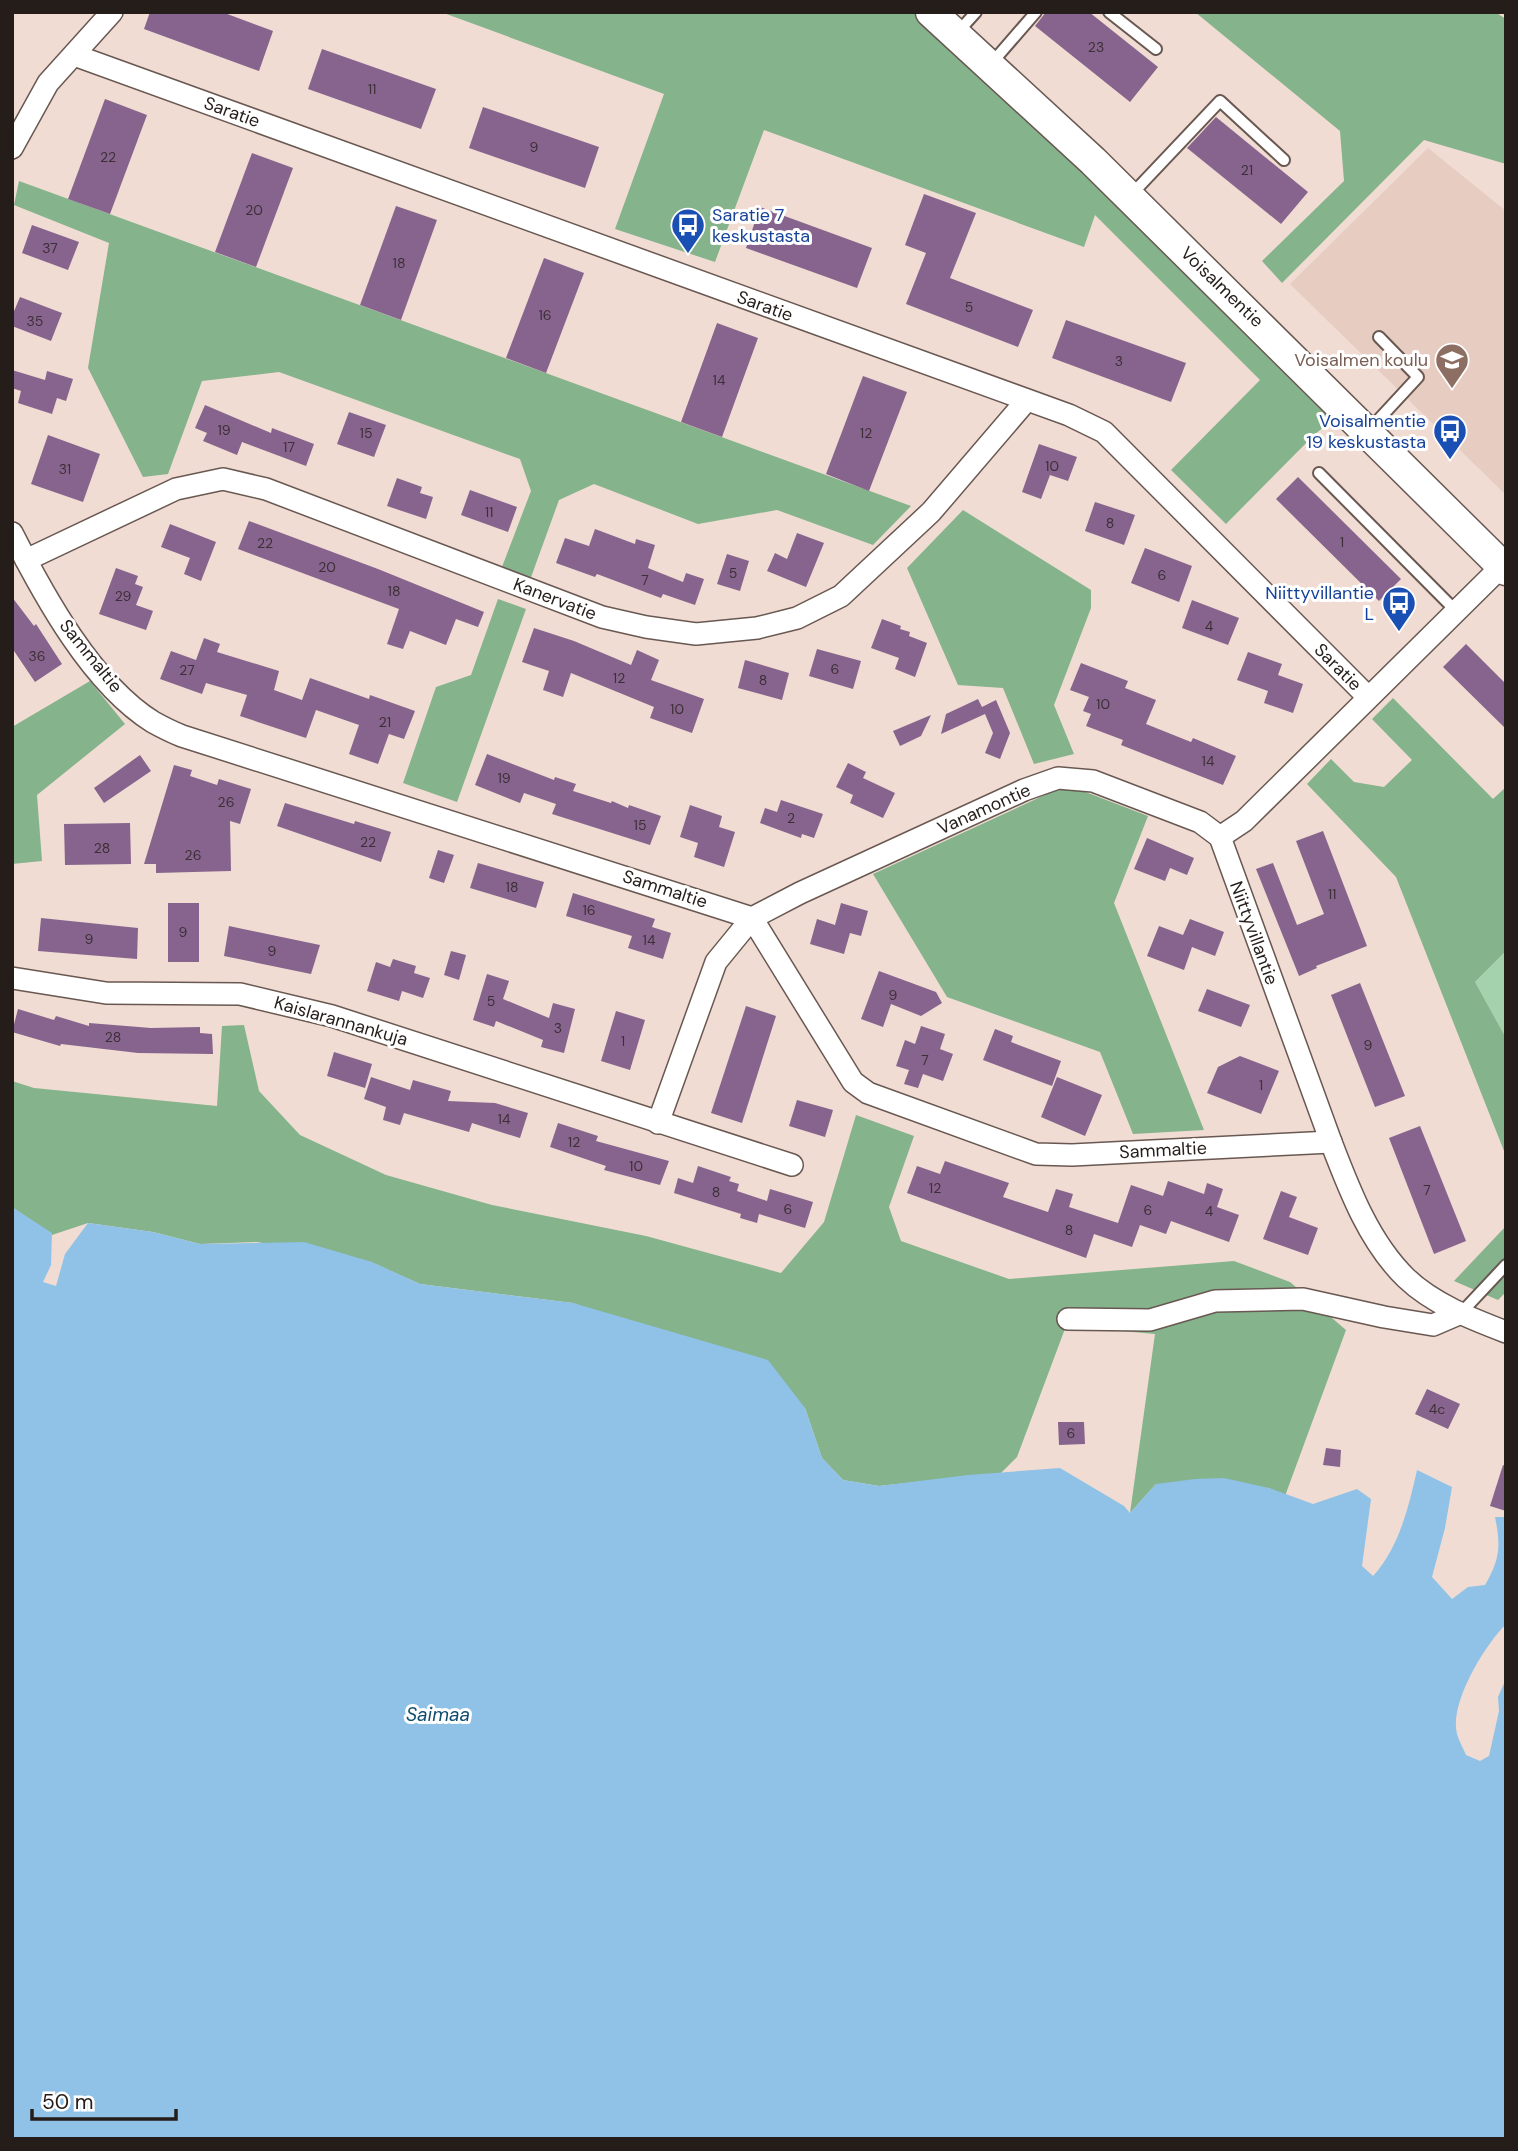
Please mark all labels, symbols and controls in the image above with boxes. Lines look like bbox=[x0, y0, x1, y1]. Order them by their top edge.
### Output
house number: 23 bbox=[1088, 38, 1104, 56]
house number: 11 bbox=[368, 80, 376, 98]
street label: Saratie bbox=[201, 91, 263, 133]
house number: 9 bbox=[530, 138, 539, 156]
house number: 22 bbox=[100, 148, 116, 166]
house number: 21 bbox=[1241, 161, 1253, 179]
house number: 20 bbox=[245, 201, 263, 219]
place label: Saratie 7 keskustasta bbox=[712, 203, 810, 248]
bus stop icon: Saratie 7 keskustasta bbox=[669, 206, 707, 255]
house number: 37 bbox=[42, 239, 58, 257]
street label: Voisalmentie bbox=[1175, 241, 1269, 333]
house number: 18 bbox=[393, 254, 405, 272]
street label: Saratie bbox=[734, 285, 796, 327]
house number: 5 bbox=[965, 298, 973, 316]
house number: 16 bbox=[538, 306, 552, 324]
house number: 35 bbox=[27, 312, 43, 330]
school or university icon: Voisalmen koulu bbox=[1433, 341, 1471, 390]
place label: Voisalmen koulu bbox=[1294, 348, 1428, 372]
house number: 3 bbox=[1115, 352, 1123, 370]
house number: 14 bbox=[713, 371, 726, 389]
place label: Voisalmentie 19 keskustasta bbox=[1306, 409, 1426, 454]
bus stop icon: Voisalmentie 19 keskustasta bbox=[1431, 412, 1469, 461]
house number: 19 bbox=[217, 421, 231, 439]
house number: 15 bbox=[360, 424, 372, 442]
house number: 12 bbox=[860, 424, 872, 442]
house number: 17 bbox=[283, 438, 295, 456]
house number: 10 bbox=[1045, 457, 1059, 475]
house number: 31 bbox=[59, 460, 71, 478]
house number: 11 bbox=[485, 503, 493, 521]
house number: 8 bbox=[1106, 514, 1114, 532]
house number: 1 bbox=[1340, 533, 1344, 551]
house number: 22 bbox=[257, 534, 273, 552]
house number: 20 bbox=[318, 558, 336, 576]
house number: 5 bbox=[729, 564, 737, 582]
house number: 6 bbox=[1158, 566, 1166, 584]
house number: 7 bbox=[641, 571, 649, 589]
street label: Kanervatie bbox=[510, 572, 600, 626]
place label: Niittyvillantie L bbox=[1265, 581, 1374, 626]
house number: 18 bbox=[388, 582, 400, 600]
bus stop icon: Niittyvillantie L bbox=[1380, 584, 1418, 633]
house number: 29 bbox=[115, 587, 132, 605]
street label: Sammaltie bbox=[54, 614, 128, 698]
house number: 4 bbox=[1205, 617, 1214, 635]
street label: Saratie bbox=[1309, 638, 1367, 696]
house number: 36 bbox=[28, 647, 46, 665]
house number: 6 bbox=[831, 660, 839, 678]
house number: 27 bbox=[179, 661, 195, 679]
house number: 12 bbox=[613, 669, 625, 687]
house number: 8 bbox=[759, 671, 767, 689]
house number: 10 bbox=[1096, 695, 1110, 713]
house number: 10 bbox=[670, 700, 684, 718]
house number: 21 bbox=[379, 713, 391, 731]
house number: 14 bbox=[1202, 752, 1215, 770]
house number: 19 bbox=[497, 769, 511, 787]
street label: Vanamontie bbox=[934, 778, 1034, 840]
house number: 26 bbox=[218, 793, 234, 811]
house number: 2 bbox=[787, 809, 795, 827]
house number: 15 bbox=[634, 816, 646, 834]
house number: 22 bbox=[360, 833, 376, 851]
house number: 28 bbox=[94, 839, 110, 857]
house number: 26 bbox=[185, 846, 201, 864]
street label: Sammaltie bbox=[620, 864, 710, 914]
house number: 18 bbox=[506, 878, 518, 896]
street label: Niittyvillantie bbox=[1224, 878, 1284, 988]
house number: 11 bbox=[1328, 885, 1336, 903]
house number: 16 bbox=[582, 901, 596, 919]
house number: 9 bbox=[179, 923, 188, 941]
house number: 9 bbox=[85, 930, 94, 948]
house number: 14 bbox=[643, 931, 656, 949]
house number: 9 bbox=[268, 942, 277, 960]
house number: 9 bbox=[889, 986, 898, 1004]
street label: Kaislarannankuja bbox=[271, 990, 411, 1052]
house number: 5 bbox=[487, 992, 495, 1010]
house number: 3 bbox=[554, 1019, 562, 1037]
house number: 28 bbox=[105, 1028, 121, 1046]
house number: 1 bbox=[621, 1032, 625, 1050]
house number: 9 bbox=[1364, 1036, 1373, 1054]
house number: 7 bbox=[921, 1051, 929, 1069]
house number: 1 bbox=[1259, 1076, 1263, 1094]
house number: 14 bbox=[498, 1110, 511, 1128]
house number: 12 bbox=[568, 1133, 580, 1151]
street label: Sammaltie bbox=[1119, 1136, 1207, 1164]
house number: 10 bbox=[629, 1157, 643, 1175]
house number: 12 bbox=[929, 1179, 941, 1197]
house number: 7 bbox=[1423, 1181, 1431, 1199]
house number: 8 bbox=[712, 1183, 720, 1201]
house number: 6 bbox=[784, 1200, 792, 1218]
house number: 6 bbox=[1144, 1201, 1152, 1219]
house number: 4 bbox=[1205, 1202, 1214, 1220]
house number: 8 bbox=[1065, 1221, 1073, 1239]
house number: 4c bbox=[1429, 1400, 1445, 1418]
house number: 6 bbox=[1067, 1424, 1075, 1442]
water label: Saimaa bbox=[406, 1702, 470, 1727]
scale bar bbox=[32, 2078, 175, 2122]
text: 50 m bbox=[42, 2088, 93, 2116]

